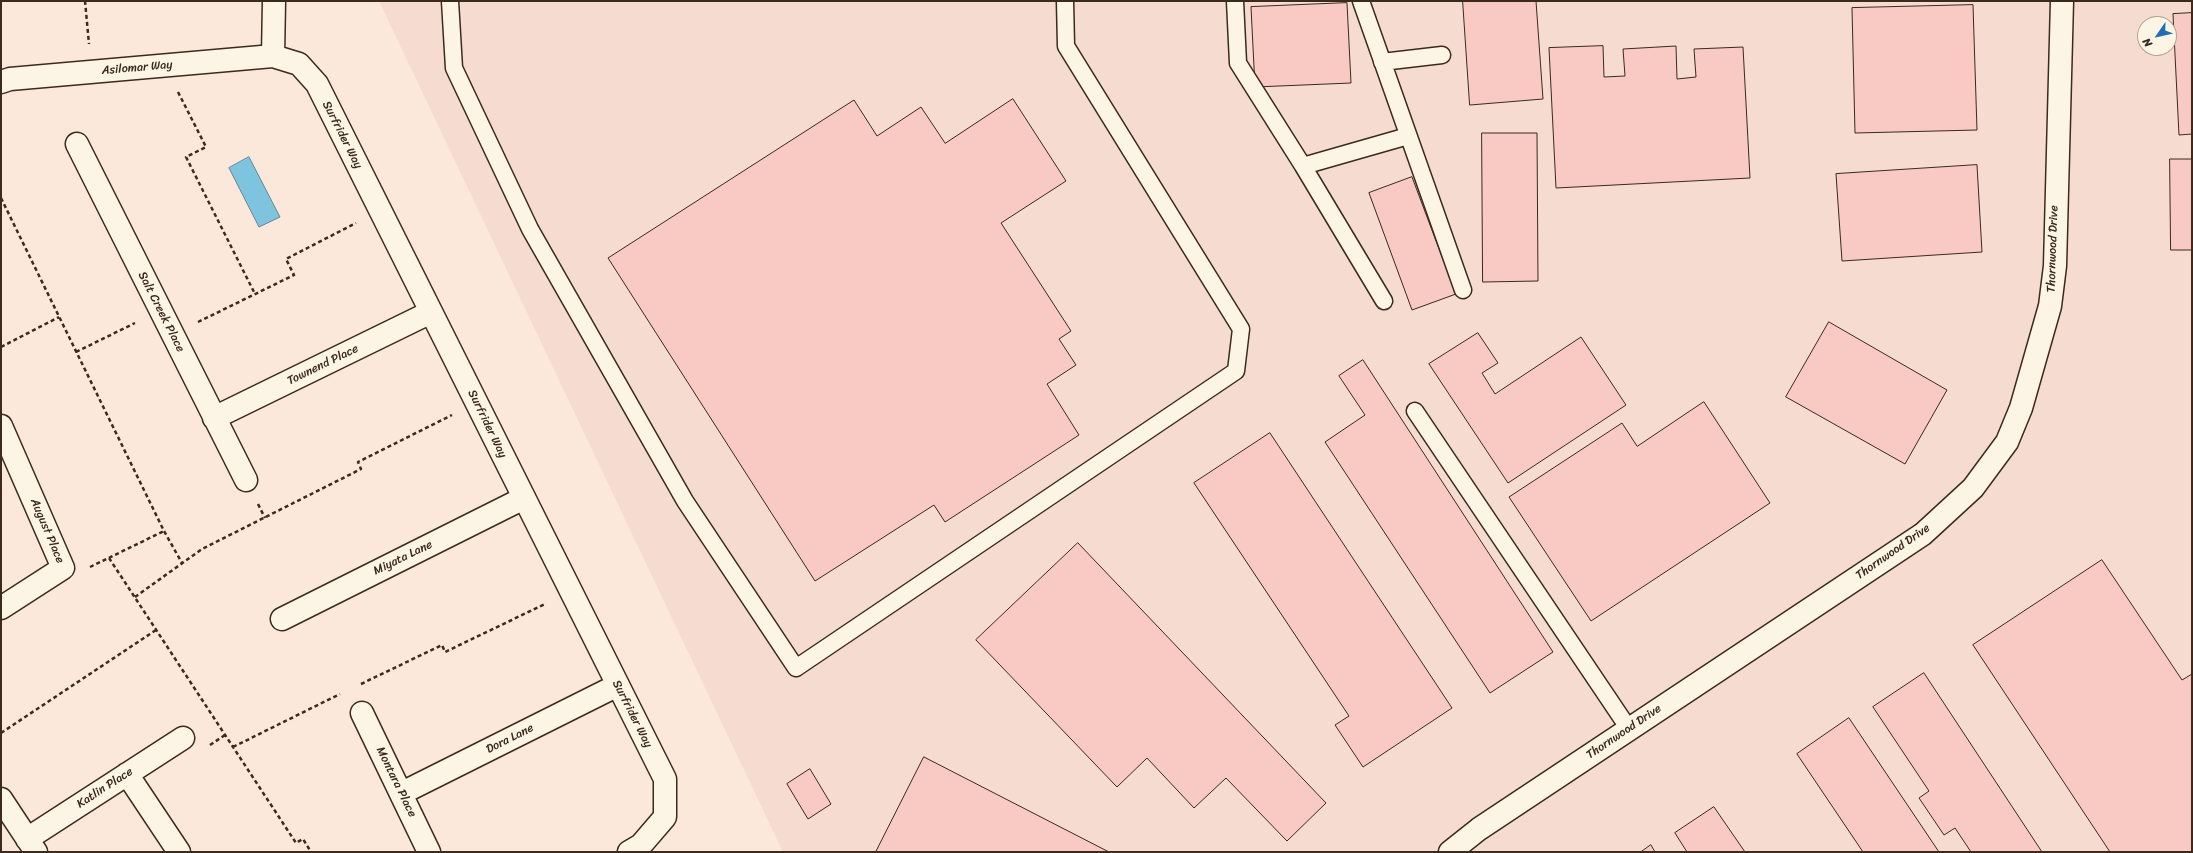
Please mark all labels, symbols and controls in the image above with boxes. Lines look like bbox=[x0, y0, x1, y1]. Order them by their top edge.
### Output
north arrow bbox=[2137, 16, 2177, 56]
text: N bbox=[2137, 34, 2157, 51]
street label: Asilomar Way bbox=[101, 58, 173, 78]
street label: Surfrider Way bbox=[319, 99, 365, 171]
street label: Thornwood Drive bbox=[2044, 205, 2062, 293]
street label: Salt Creek Place bbox=[135, 269, 187, 355]
street label: Townend Place bbox=[285, 342, 361, 388]
street label: Surfrider Way bbox=[464, 388, 510, 460]
street label: August Place bbox=[27, 496, 67, 566]
street label: Thornwood Drive bbox=[1853, 521, 1933, 583]
street label: Miyata Lane bbox=[371, 538, 435, 578]
street label: Surfrider Way bbox=[609, 678, 655, 750]
street label: Thornwood Drive bbox=[1584, 702, 1664, 762]
street label: Dora Lane bbox=[484, 721, 536, 757]
street label: Montara Place bbox=[373, 744, 419, 820]
street label: Katlin Place bbox=[74, 765, 136, 811]

